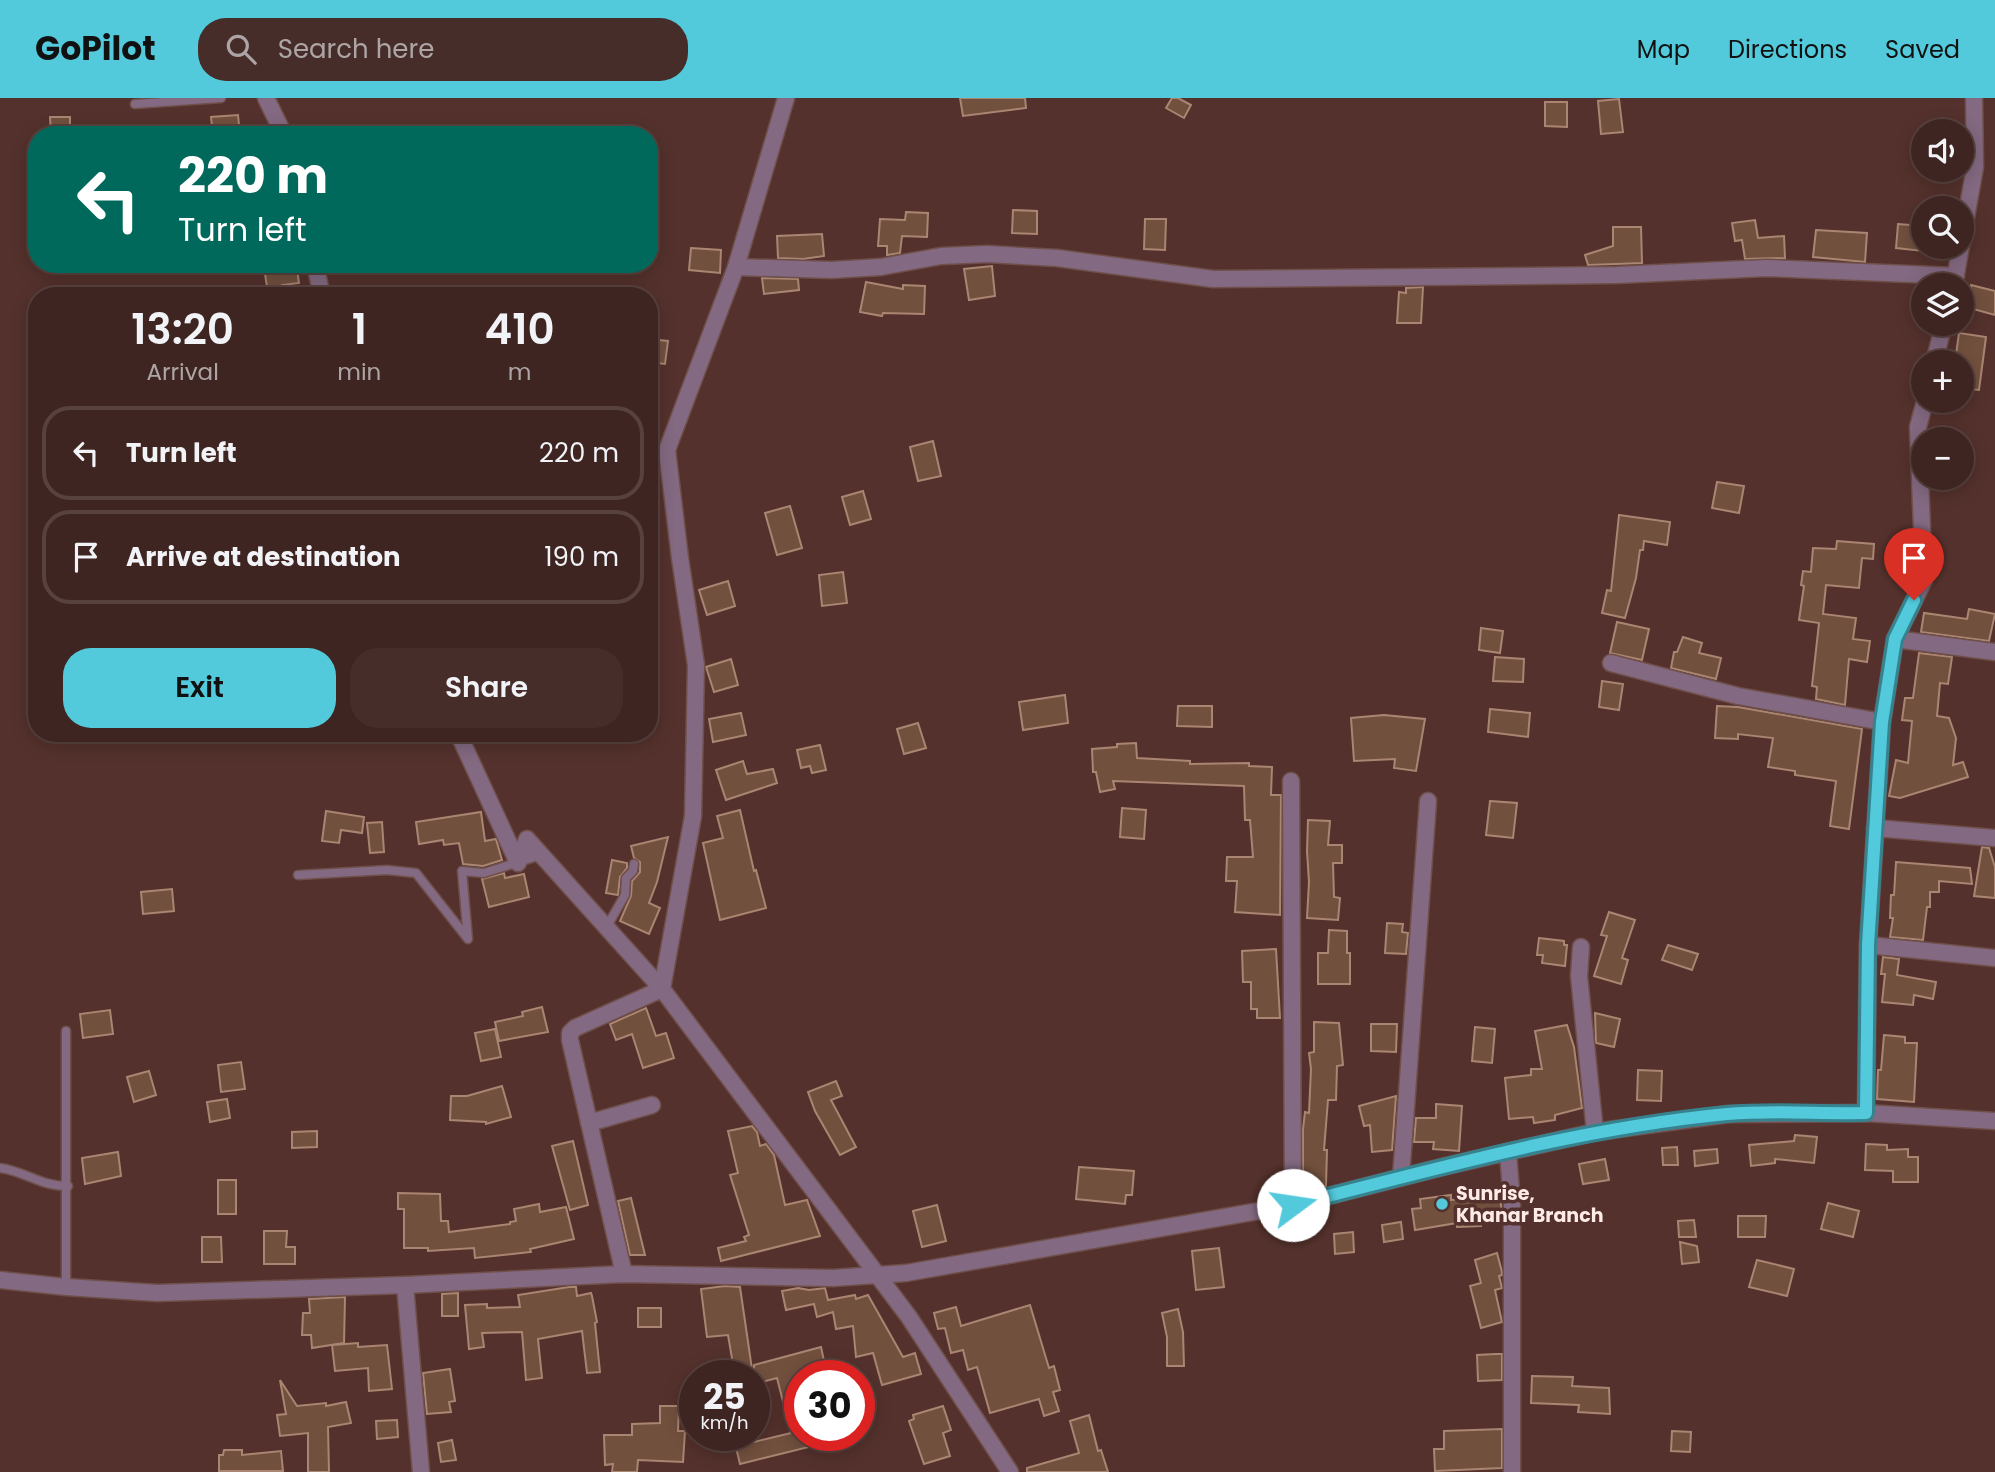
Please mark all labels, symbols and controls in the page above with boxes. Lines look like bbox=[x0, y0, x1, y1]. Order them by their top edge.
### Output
search box bbox=[198, 18, 688, 81]
text: GoPilot bbox=[35, 25, 156, 72]
icon: search bbox=[222, 30, 260, 68]
text: Search here bbox=[278, 31, 434, 67]
text: Map bbox=[1637, 33, 1690, 66]
text: Directions bbox=[1728, 33, 1847, 66]
text: Saved bbox=[1885, 33, 1960, 66]
map controls bbox=[1911, 119, 1974, 490]
button: sound bbox=[1911, 119, 1974, 182]
text: 220 m bbox=[178, 142, 328, 210]
icon: left bbox=[63, 154, 154, 245]
button: search bbox=[1911, 196, 1974, 259]
text: Turn left bbox=[178, 207, 307, 252]
button: layers bbox=[1911, 273, 1974, 336]
text: 13:20 bbox=[131, 300, 234, 359]
text: 1 bbox=[352, 300, 367, 359]
text: 410 bbox=[485, 300, 555, 359]
button: + bbox=[1911, 350, 1974, 413]
text: Arrival bbox=[146, 356, 219, 388]
text: min bbox=[337, 356, 381, 388]
text: m bbox=[508, 356, 531, 388]
button: − bbox=[1911, 427, 1974, 490]
icon: left bbox=[67, 434, 105, 472]
text: Turn left bbox=[126, 435, 237, 471]
text: 220 m bbox=[539, 435, 619, 471]
pin bbox=[1884, 528, 1944, 600]
icon: arrive bbox=[67, 538, 105, 576]
text: Arrive at destination bbox=[126, 539, 401, 575]
text: 190 m bbox=[544, 539, 619, 575]
icon: arrive bbox=[1895, 539, 1933, 577]
button: Exit bbox=[63, 648, 336, 728]
button: Share bbox=[350, 648, 623, 728]
position arrow bbox=[1256, 1168, 1330, 1242]
place label: Sunrise, Khanar Branch bbox=[1456, 1180, 1603, 1229]
marker: Sunrise, Khanar Branch bbox=[1434, 1196, 1450, 1212]
speed limit sign: 30 bbox=[784, 1360, 875, 1451]
text: 25 bbox=[703, 1372, 746, 1421]
text: km/h bbox=[701, 1410, 748, 1435]

